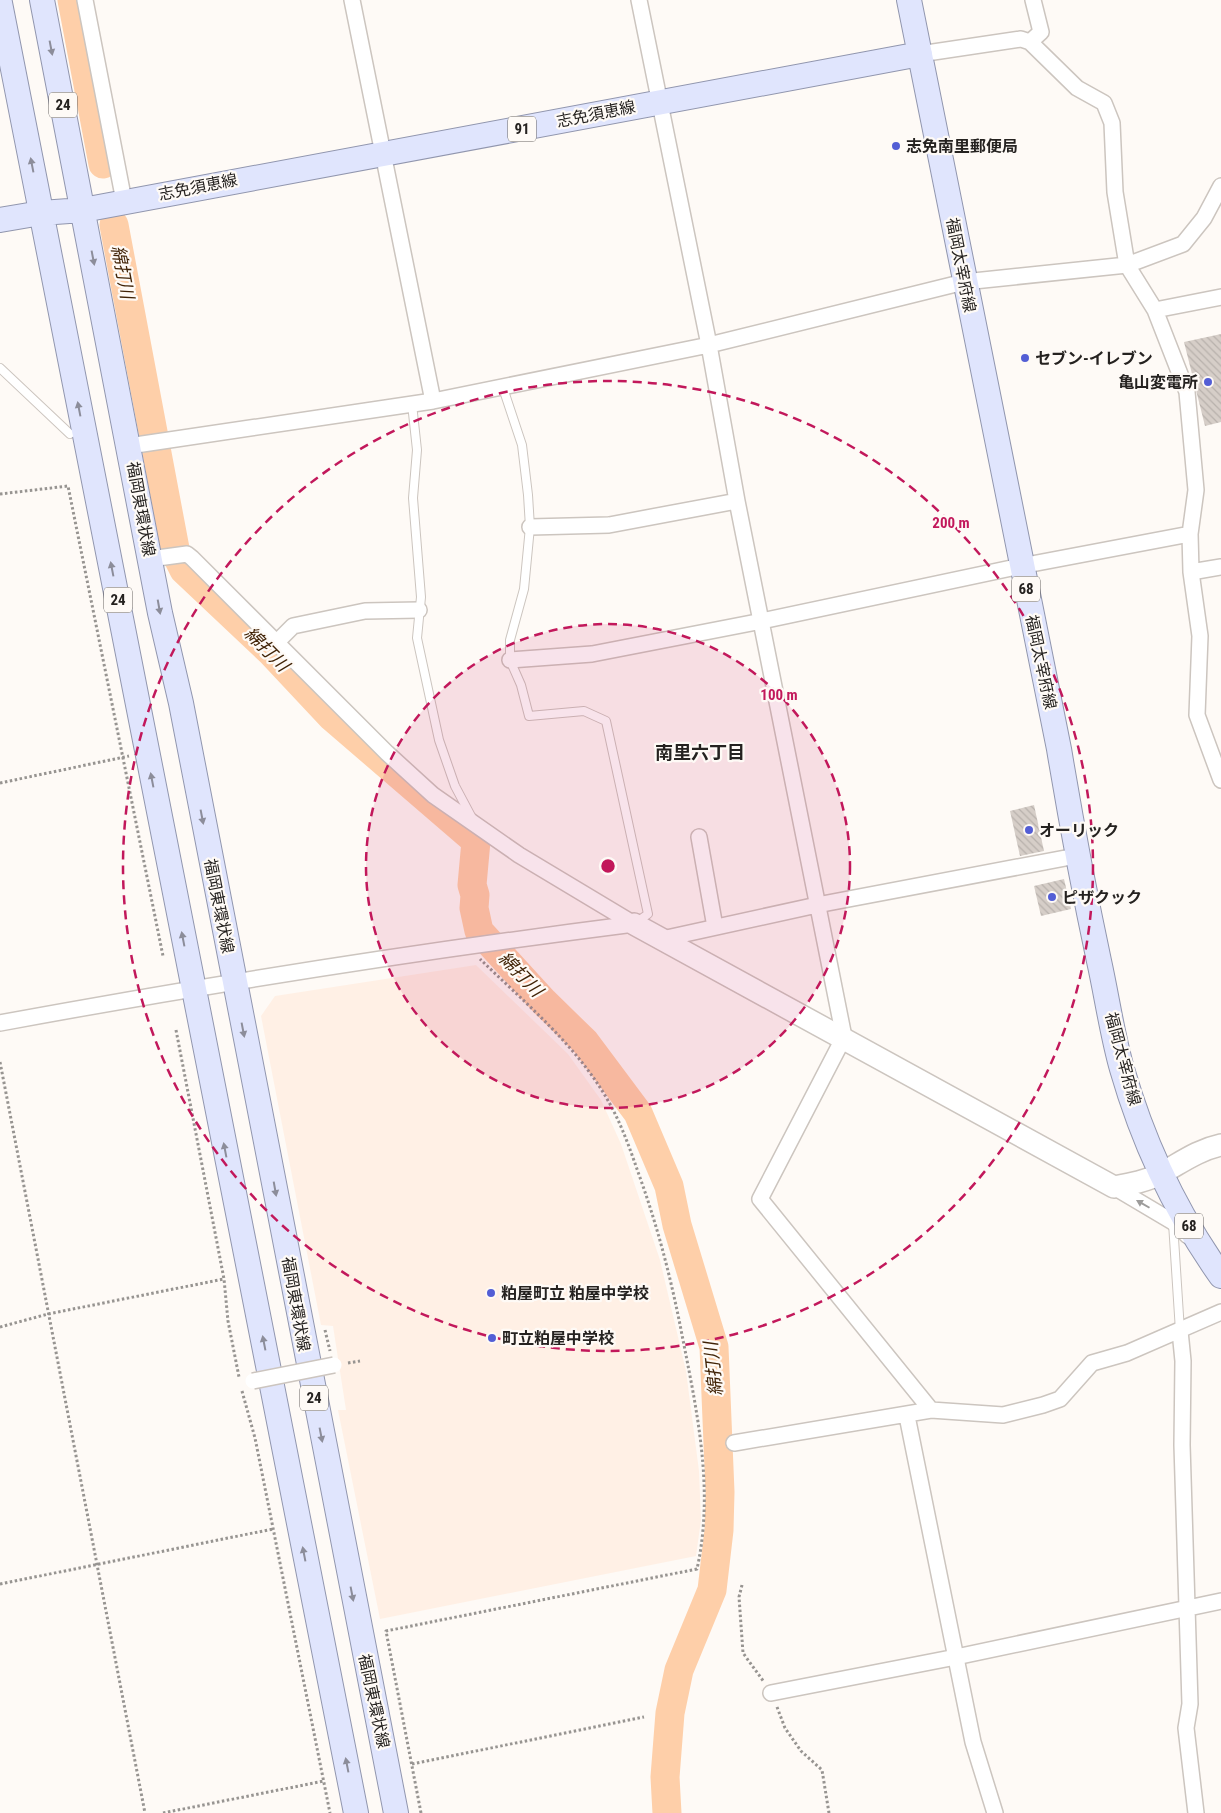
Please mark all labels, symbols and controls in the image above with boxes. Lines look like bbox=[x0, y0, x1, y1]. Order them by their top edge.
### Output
one-way arrow bbox=[48, 40, 56, 56]
road number: 24 bbox=[49, 92, 77, 118]
street label: 志免須恵線 bbox=[555, 97, 637, 131]
road number: 91 bbox=[508, 116, 536, 142]
place label: 志免南里郵便局 bbox=[906, 137, 1018, 156]
marker: 志免南里郵便局 bbox=[890, 140, 902, 152]
one-way arrow bbox=[27, 157, 35, 173]
street label: 志免須恵線 bbox=[157, 170, 239, 204]
street label: 福岡太宰府線 bbox=[943, 216, 979, 314]
water label: 綿打川 bbox=[108, 243, 139, 302]
one-way arrow bbox=[89, 250, 97, 266]
place label: セブン-イレブン bbox=[1035, 349, 1153, 368]
marker: セブン-イレブン bbox=[1019, 352, 1031, 364]
place label: 亀山変電所 bbox=[1118, 373, 1198, 392]
marker: 亀山変電所 bbox=[1202, 376, 1214, 388]
one-way arrow bbox=[75, 401, 83, 417]
street label: 福岡東環状線 bbox=[123, 460, 159, 558]
text: 200 m bbox=[932, 514, 970, 532]
one-way arrow bbox=[108, 561, 116, 576]
road number: 68 bbox=[1012, 576, 1040, 602]
road number: 24 bbox=[104, 588, 132, 612]
one-way arrow bbox=[155, 599, 163, 615]
street label: 福岡太宰府線 bbox=[1022, 613, 1060, 711]
water label: 綿打川 bbox=[240, 622, 295, 677]
text: 100 m bbox=[760, 686, 798, 704]
district label: 南里六丁目 bbox=[655, 742, 745, 763]
one-way arrow bbox=[148, 771, 156, 787]
one-way arrow bbox=[199, 809, 207, 825]
place label: オーリック bbox=[1039, 821, 1119, 840]
marker: オーリック bbox=[1023, 824, 1035, 836]
street label: 福岡東環状線 bbox=[201, 857, 237, 955]
centre of rings bbox=[599, 857, 617, 875]
place label: ピザクック bbox=[1062, 888, 1142, 907]
marker: ピザクック bbox=[1046, 891, 1058, 903]
one-way arrow bbox=[179, 932, 187, 947]
water label: 綿打川 bbox=[495, 947, 549, 1002]
street label: 福岡太宰府線 bbox=[1101, 1010, 1145, 1108]
one-way arrow bbox=[240, 1022, 248, 1038]
one-way arrow bbox=[221, 1142, 229, 1157]
one-way arrow bbox=[271, 1181, 279, 1197]
one-way arrow bbox=[1137, 1200, 1150, 1209]
road number: 68 bbox=[1175, 1214, 1203, 1238]
street label: 福岡東環状線 bbox=[278, 1255, 314, 1353]
place label: 粕屋町立 粕屋中学校 bbox=[501, 1284, 649, 1303]
marker: 粕屋町立 粕屋中学校 bbox=[485, 1287, 497, 1299]
place label: 町立粕屋中学校 bbox=[502, 1329, 614, 1348]
marker: 町立粕屋中学校 bbox=[486, 1332, 498, 1344]
one-way arrow bbox=[259, 1335, 267, 1351]
water label: 綿打川 bbox=[700, 1339, 726, 1397]
road number: 24 bbox=[300, 1386, 328, 1410]
one-way arrow bbox=[317, 1427, 325, 1442]
one-way arrow bbox=[300, 1546, 308, 1562]
one-way arrow bbox=[349, 1587, 357, 1603]
street label: 福岡東環状線 bbox=[355, 1652, 393, 1750]
one-way arrow bbox=[343, 1758, 351, 1773]

